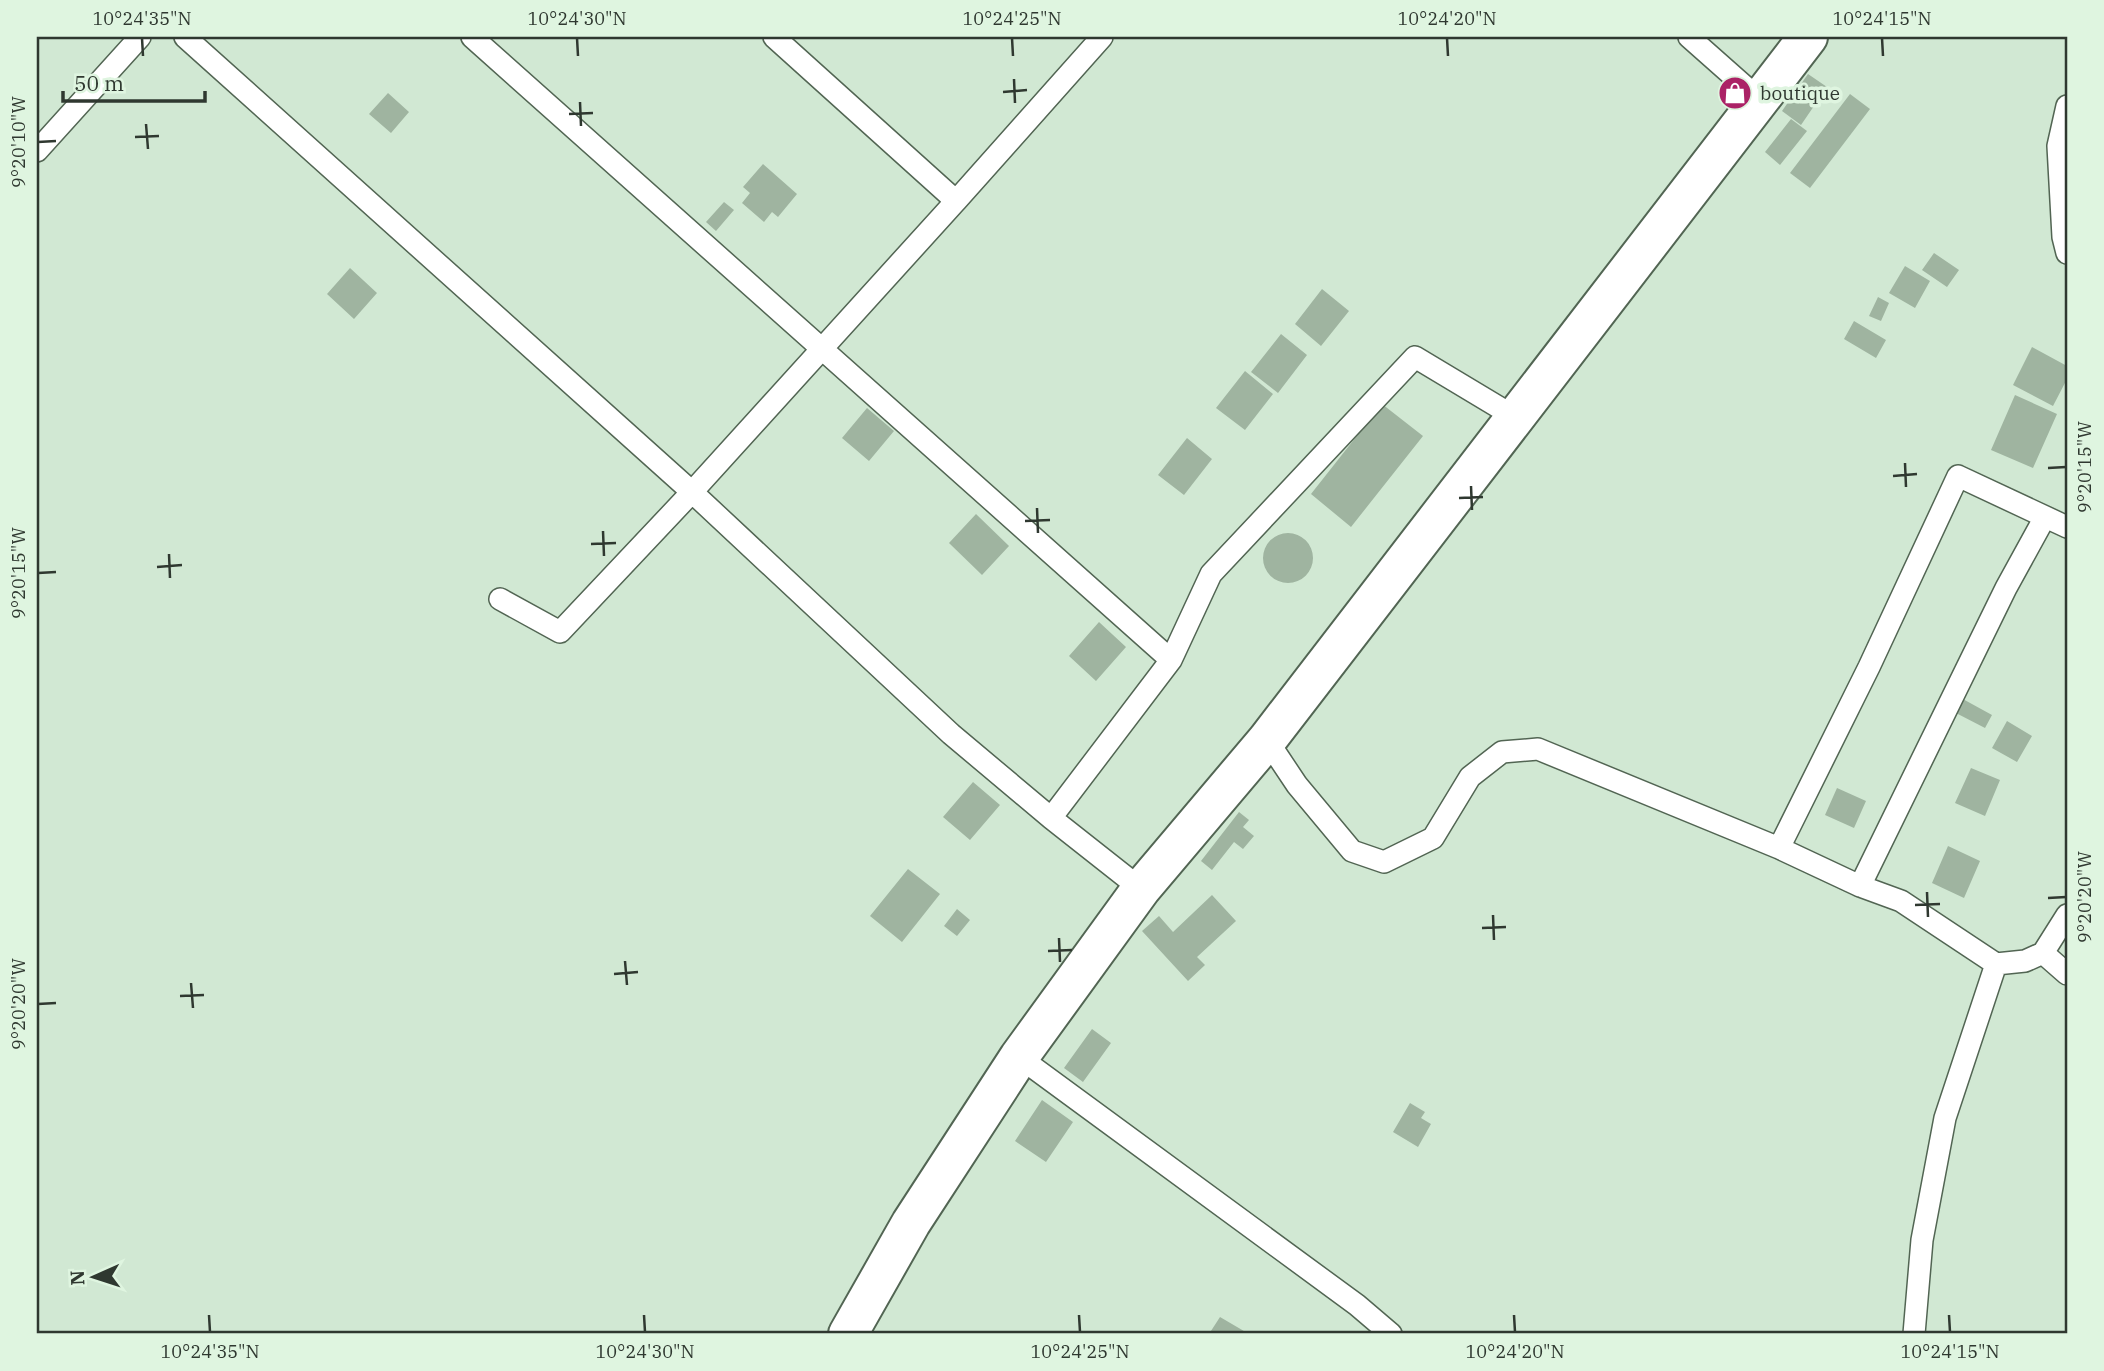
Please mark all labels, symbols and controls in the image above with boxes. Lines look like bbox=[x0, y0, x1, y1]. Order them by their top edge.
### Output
text: 10°24'35"N bbox=[93, 7, 192, 30]
text: 10°24'30"N bbox=[528, 7, 627, 30]
text: 10°24'25"N bbox=[963, 7, 1062, 30]
text: 10°24'20"N bbox=[1398, 7, 1497, 30]
text: 10°24'15"N bbox=[1833, 7, 1932, 30]
scale bar bbox=[63, 60, 205, 104]
text: 50 m bbox=[74, 69, 124, 97]
shop icon: boutique bbox=[1716, 74, 1754, 112]
place label: boutique bbox=[1760, 81, 1840, 105]
text: 9°20'10"W bbox=[7, 95, 30, 188]
text: 9°20'15"W bbox=[2073, 420, 2096, 513]
text: 9°20'15"W bbox=[7, 526, 30, 619]
text: 9°20'20"W bbox=[2073, 850, 2096, 943]
text: 9°20'20"W bbox=[7, 957, 30, 1050]
north arrow bbox=[60, 1242, 130, 1312]
text: N bbox=[65, 1270, 89, 1286]
text: 10°24'35"N bbox=[161, 1340, 260, 1363]
text: 10°24'30"N bbox=[596, 1340, 695, 1363]
text: 10°24'25"N bbox=[1031, 1340, 1130, 1363]
text: 10°24'20"N bbox=[1466, 1340, 1565, 1363]
text: 10°24'15"N bbox=[1901, 1340, 2000, 1363]

